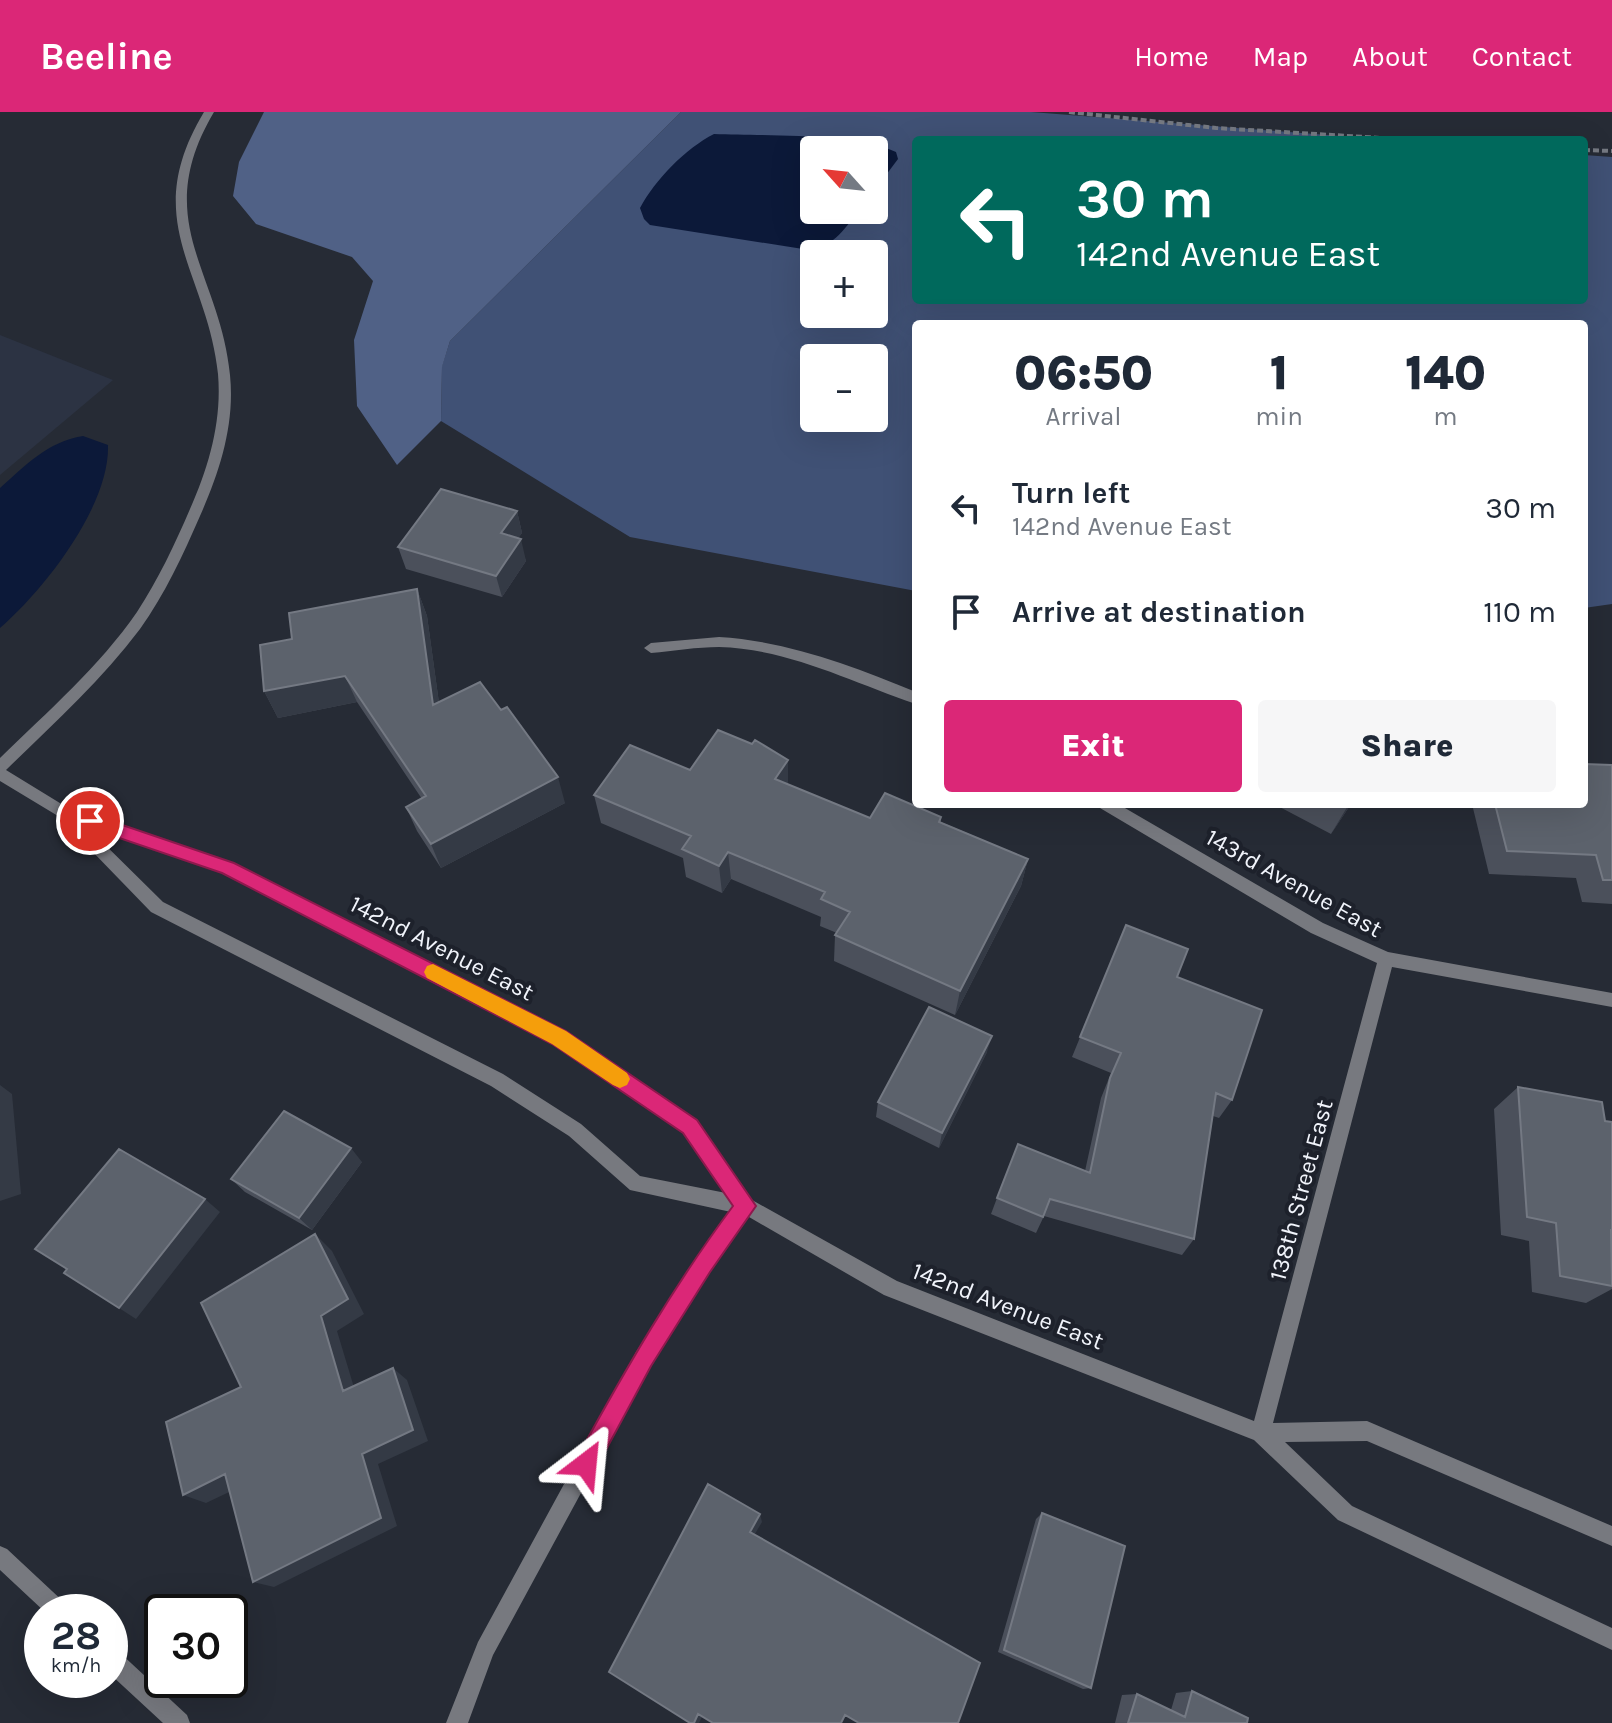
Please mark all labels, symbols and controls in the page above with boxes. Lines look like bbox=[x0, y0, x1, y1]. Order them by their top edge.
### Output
text: Beeline bbox=[40, 34, 173, 79]
text: Home bbox=[1134, 40, 1209, 73]
text: Map bbox=[1253, 40, 1308, 73]
text: About bbox=[1352, 40, 1428, 73]
text: Contact bbox=[1472, 40, 1572, 73]
north arrow bbox=[800, 136, 888, 224]
map controls bbox=[800, 136, 888, 432]
text: 30 m bbox=[1076, 166, 1214, 231]
icon: left bbox=[944, 168, 1048, 272]
text: 142nd Avenue East bbox=[1076, 233, 1380, 275]
button: + bbox=[800, 240, 888, 328]
button: − bbox=[800, 344, 888, 432]
text: 06:50 bbox=[1014, 345, 1153, 401]
text: 1 bbox=[1270, 345, 1288, 401]
text: 140 bbox=[1405, 345, 1486, 401]
text: Arrival bbox=[1046, 401, 1122, 432]
text: min bbox=[1255, 401, 1303, 432]
text: m bbox=[1433, 401, 1458, 432]
text: Turn left bbox=[1012, 475, 1130, 511]
icon: left bbox=[944, 486, 988, 530]
text: 30 m bbox=[1485, 490, 1556, 526]
text: 142nd Avenue East bbox=[1012, 511, 1232, 542]
icon: arrive bbox=[944, 590, 988, 634]
text: Arrive at destination bbox=[1012, 594, 1306, 630]
text: 110 m bbox=[1483, 594, 1556, 630]
button: Exit bbox=[944, 700, 1242, 792]
button: Share bbox=[1258, 700, 1556, 792]
pin bbox=[56, 787, 124, 855]
icon: arrive bbox=[68, 799, 112, 843]
street label: 143rd Avenue East bbox=[1201, 823, 1387, 943]
street label: 142nd Avenue East bbox=[345, 890, 539, 1006]
street label: 138th Street East bbox=[1263, 1097, 1339, 1283]
street label: 142nd Avenue East bbox=[908, 1257, 1108, 1355]
position arrow bbox=[544, 1422, 628, 1506]
speed limit sign: 30 bbox=[144, 1594, 248, 1698]
text: 28 bbox=[51, 1612, 101, 1659]
text: km/h bbox=[51, 1654, 101, 1677]

